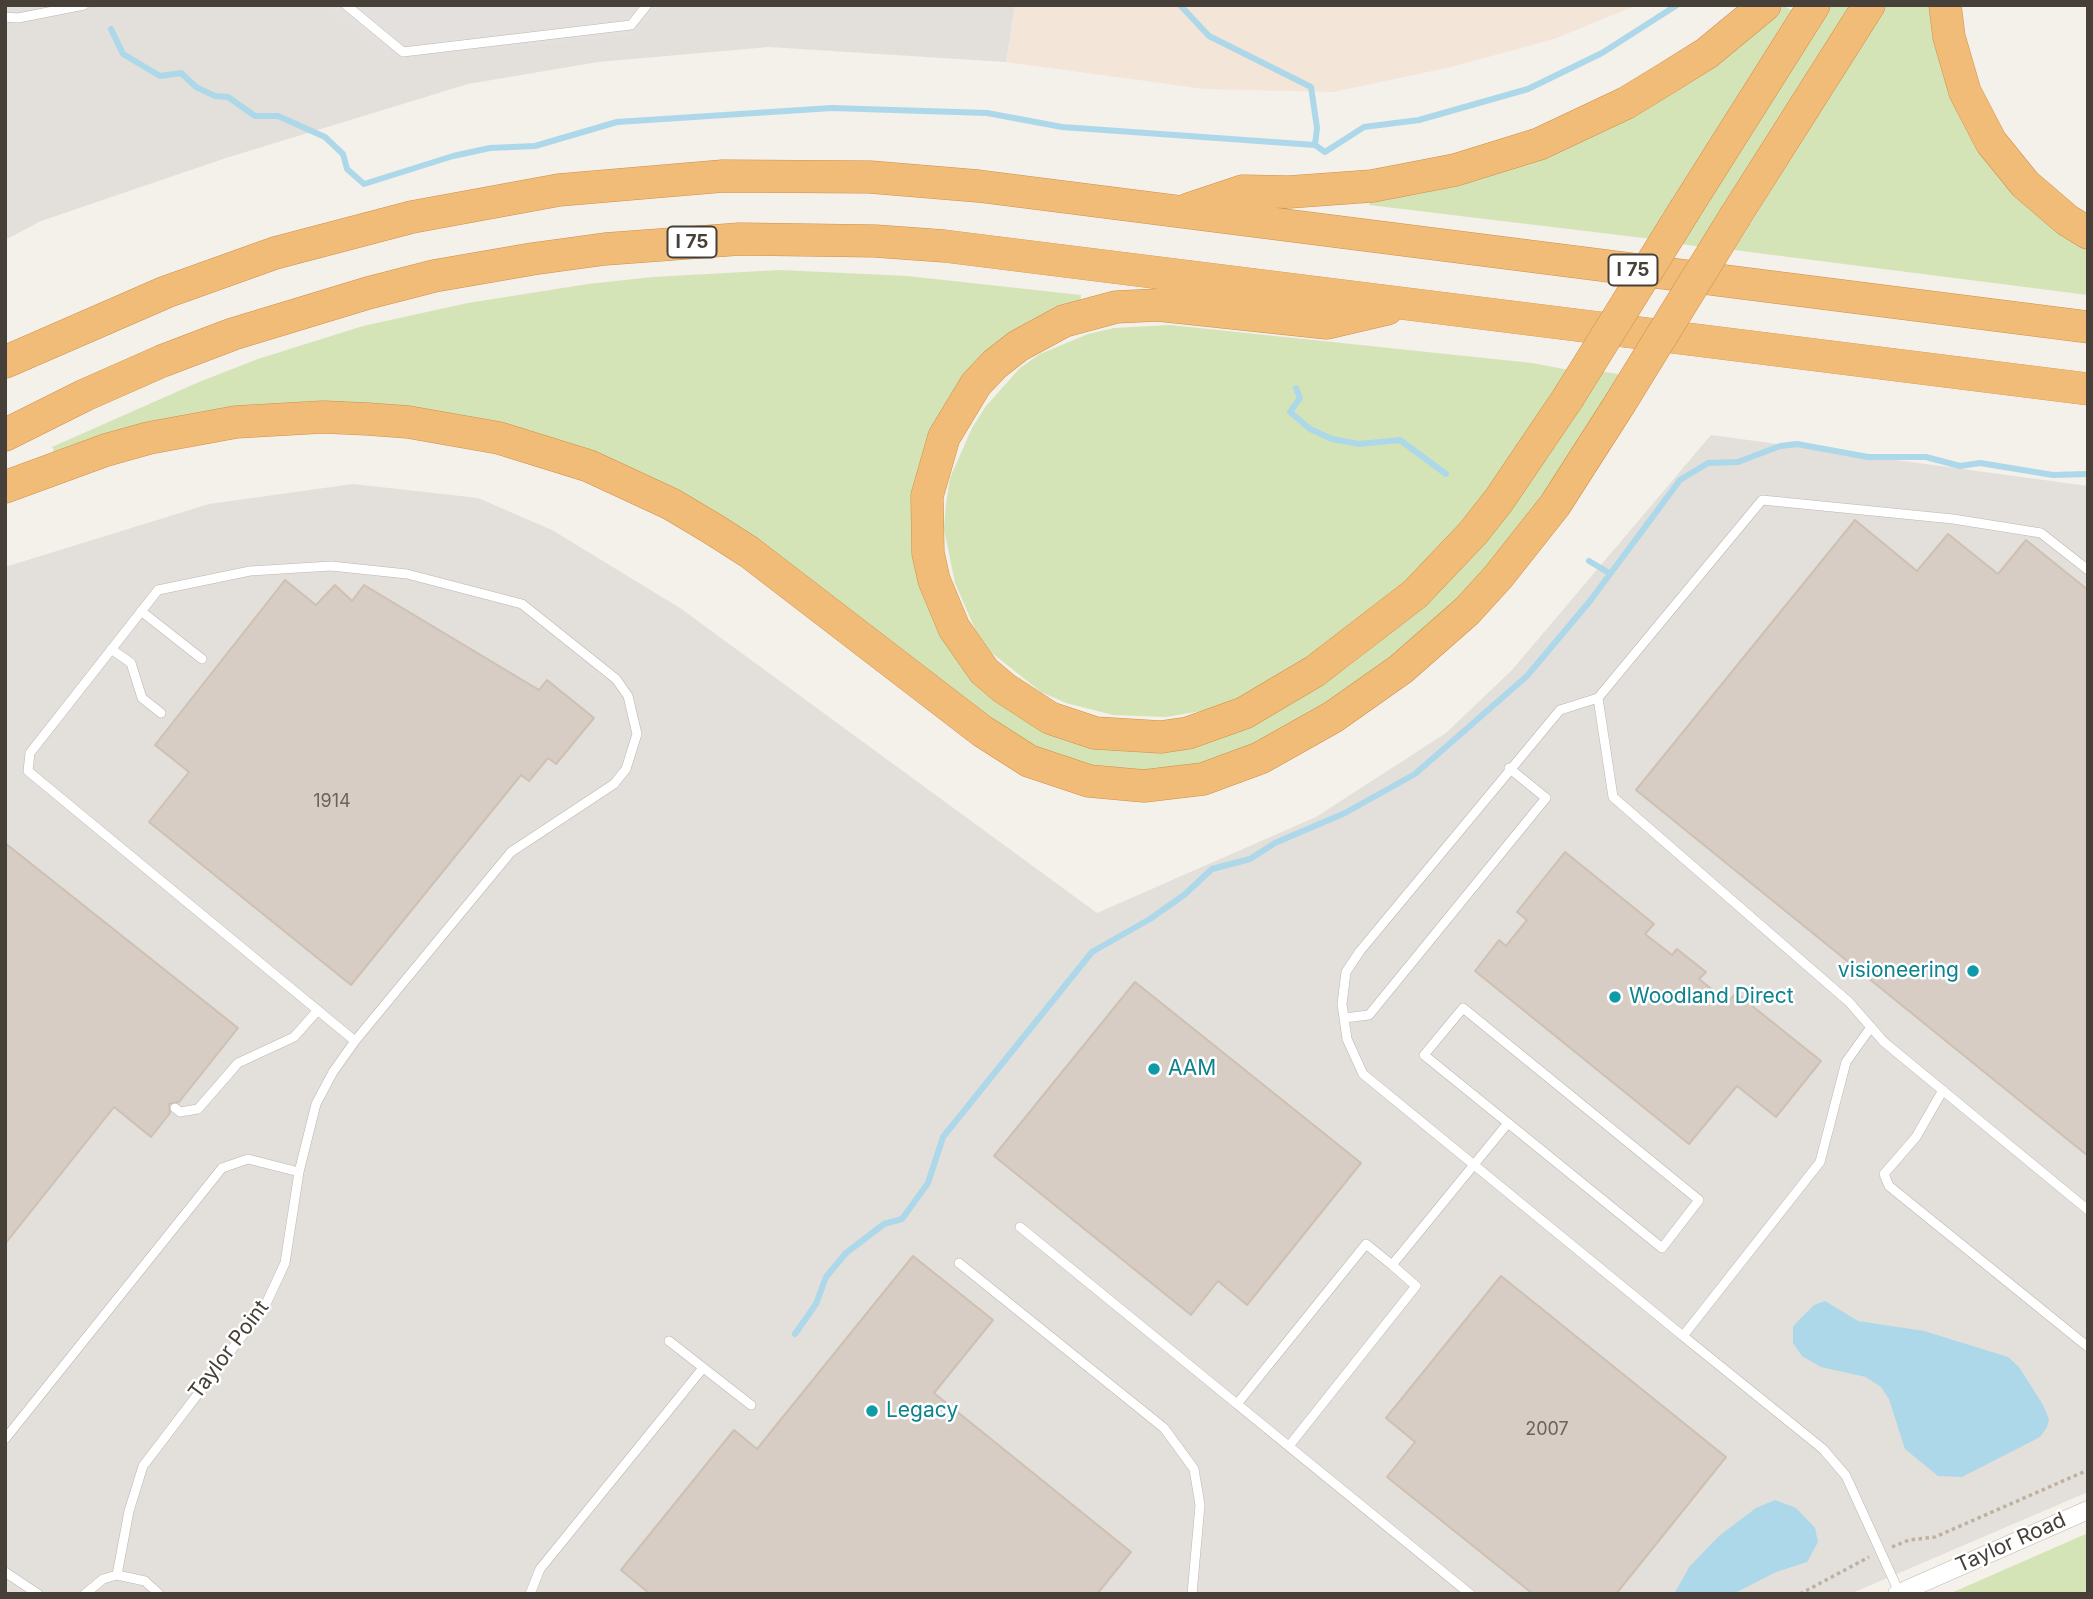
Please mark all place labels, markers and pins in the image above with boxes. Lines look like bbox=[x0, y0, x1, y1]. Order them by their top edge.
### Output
place label: visioneering bbox=[1838, 958, 1959, 984]
marker: visioneering bbox=[1965, 963, 1981, 979]
place label: Woodland Direct bbox=[1629, 984, 1794, 1010]
marker: Woodland Direct bbox=[1607, 989, 1623, 1005]
place label: AAM bbox=[1168, 1056, 1216, 1082]
marker: AAM bbox=[1146, 1061, 1162, 1077]
place label: Legacy bbox=[886, 1398, 958, 1424]
marker: Legacy bbox=[864, 1403, 880, 1419]

